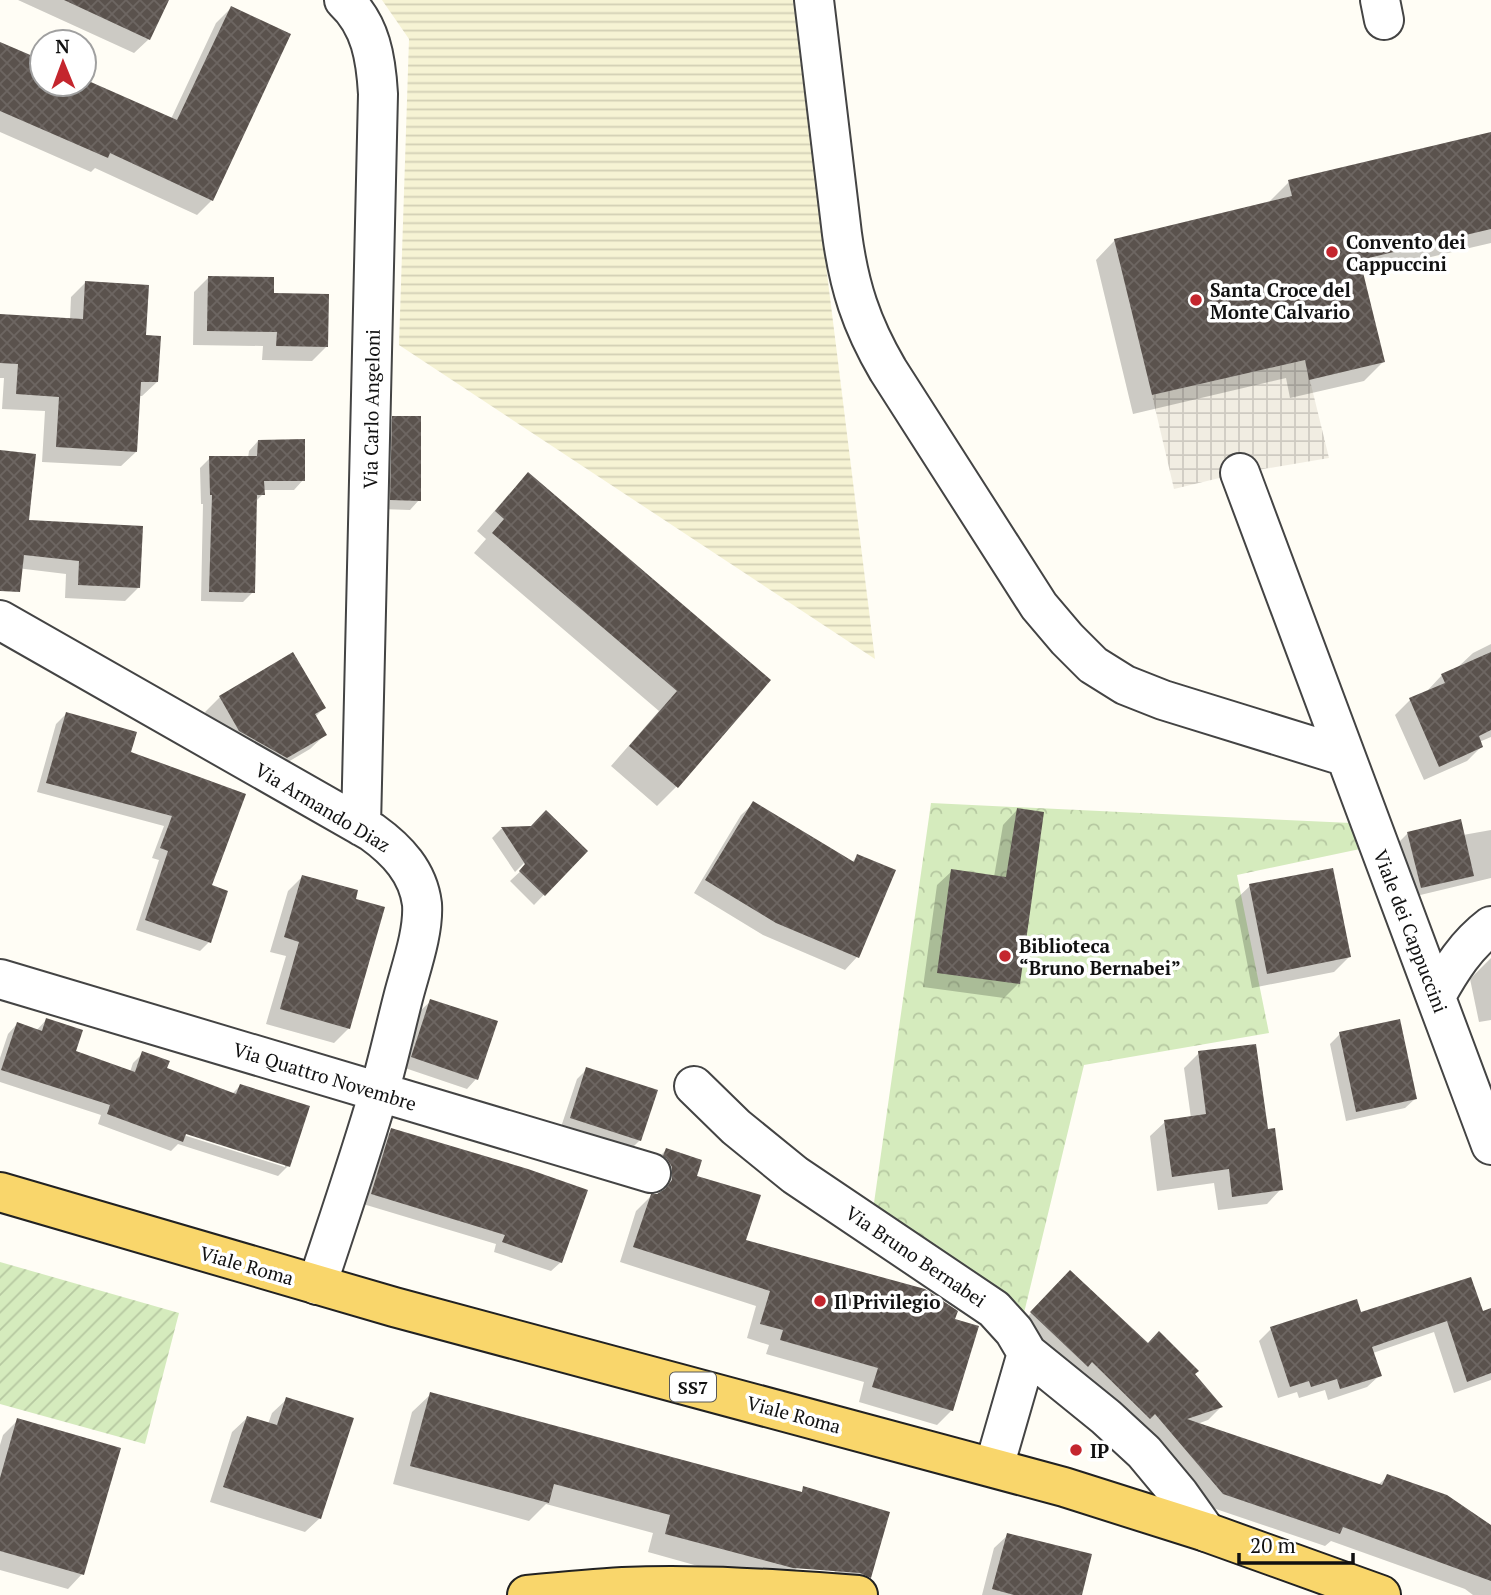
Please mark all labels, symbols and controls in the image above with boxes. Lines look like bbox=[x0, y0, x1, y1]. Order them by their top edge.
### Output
north arrow bbox=[28, 28, 98, 98]
text: N bbox=[55, 33, 71, 58]
place label: Convento dei Cappuccini bbox=[1346, 229, 1466, 276]
marker: Convento dei Cappuccini bbox=[1324, 244, 1340, 260]
place label: Santa Croce del Monte Calvario bbox=[1210, 277, 1351, 324]
marker: Santa Croce del Monte Calvario bbox=[1188, 292, 1204, 308]
street label: Via Carlo Angeloni bbox=[357, 329, 385, 489]
street label: Via Armando Diaz bbox=[251, 757, 395, 857]
street label: Viale dei Cappuccini bbox=[1368, 846, 1454, 1016]
place label: Biblioteca “Bruno Bernabei” bbox=[1019, 933, 1181, 980]
marker: Biblioteca “Bruno Bernabei” bbox=[997, 948, 1013, 964]
street label: Via Quattro Novembre bbox=[230, 1036, 420, 1116]
street label: Via Bruno Bernabei bbox=[841, 1200, 991, 1312]
street label: Viale Roma bbox=[197, 1240, 297, 1290]
place label: Il Privilegio bbox=[834, 1289, 940, 1314]
marker: Il Privilegio bbox=[812, 1293, 828, 1309]
road number: SS7 bbox=[670, 1372, 716, 1402]
street label: Viale Roma bbox=[744, 1389, 844, 1439]
place label: IP bbox=[1090, 1438, 1109, 1463]
marker: IP bbox=[1068, 1442, 1084, 1458]
scale bar bbox=[1239, 1522, 1353, 1566]
text: 20 m bbox=[1250, 1531, 1296, 1559]

